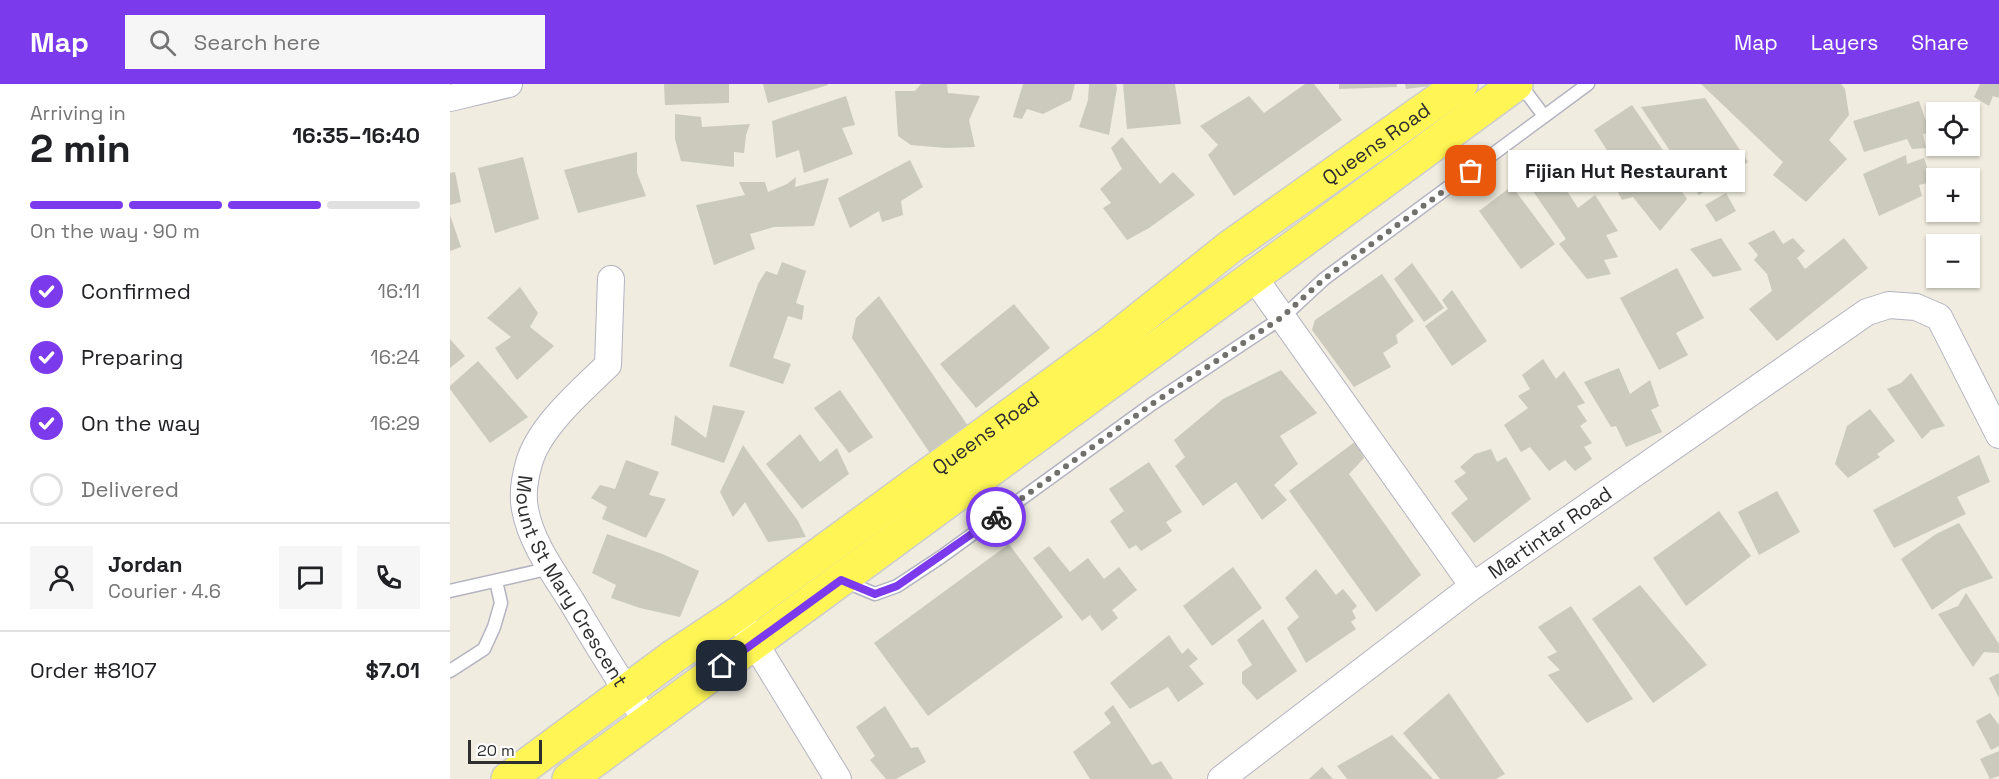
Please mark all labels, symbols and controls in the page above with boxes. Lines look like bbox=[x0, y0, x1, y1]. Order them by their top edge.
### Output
search box bbox=[125, 15, 545, 69]
text: Map bbox=[30, 24, 89, 60]
icon: search bbox=[146, 26, 179, 59]
text: Search here bbox=[194, 28, 321, 56]
text: Map bbox=[1734, 29, 1778, 56]
text: Layers bbox=[1811, 29, 1878, 56]
text: Share bbox=[1911, 29, 1969, 56]
street label: Queens Road bbox=[1317, 97, 1435, 191]
text: Arriving in bbox=[30, 100, 126, 126]
map controls bbox=[1926, 102, 1980, 288]
button: locate bbox=[1926, 102, 1980, 156]
text: 16:35–16:40 bbox=[292, 121, 420, 149]
text: 2 min bbox=[30, 124, 131, 173]
pin bbox=[1445, 145, 1496, 196]
callout: Fijian Hut Restaurant bbox=[1507, 150, 1744, 192]
icon: bag bbox=[1454, 154, 1487, 187]
text: Fijian Hut Restaurant bbox=[1525, 158, 1728, 184]
button: + bbox=[1926, 168, 1980, 222]
text: On the way · 90 m bbox=[30, 218, 200, 244]
button: − bbox=[1926, 234, 1980, 288]
icon: check bbox=[30, 275, 63, 308]
text: Confirmed bbox=[81, 277, 191, 305]
text: 16:11 bbox=[378, 278, 420, 304]
icon: check bbox=[30, 341, 63, 374]
text: Preparing bbox=[81, 343, 183, 371]
text: 16:24 bbox=[370, 344, 420, 370]
street label: Queens Road bbox=[927, 385, 1045, 481]
icon: check bbox=[30, 407, 63, 440]
text: On the way bbox=[81, 409, 200, 437]
text: 16:29 bbox=[370, 410, 420, 436]
street label: Mount St Mary Crescent bbox=[511, 474, 634, 692]
text: Delivered bbox=[81, 475, 179, 503]
street label: Martintar Road bbox=[1483, 481, 1617, 585]
courier bbox=[966, 487, 1026, 547]
icon: bike bbox=[980, 501, 1013, 534]
button: person bbox=[30, 546, 93, 609]
button: chat bbox=[279, 546, 342, 609]
button: phone bbox=[357, 546, 420, 609]
text: Jordan bbox=[108, 550, 183, 578]
text: Courier · 4.6 bbox=[108, 578, 221, 604]
pin bbox=[696, 640, 747, 691]
icon: home bbox=[705, 649, 738, 682]
text: Order #8107 bbox=[30, 656, 157, 684]
text: $7.01 bbox=[365, 656, 420, 684]
scale bar bbox=[468, 737, 542, 764]
text: 20 m bbox=[477, 740, 515, 761]

